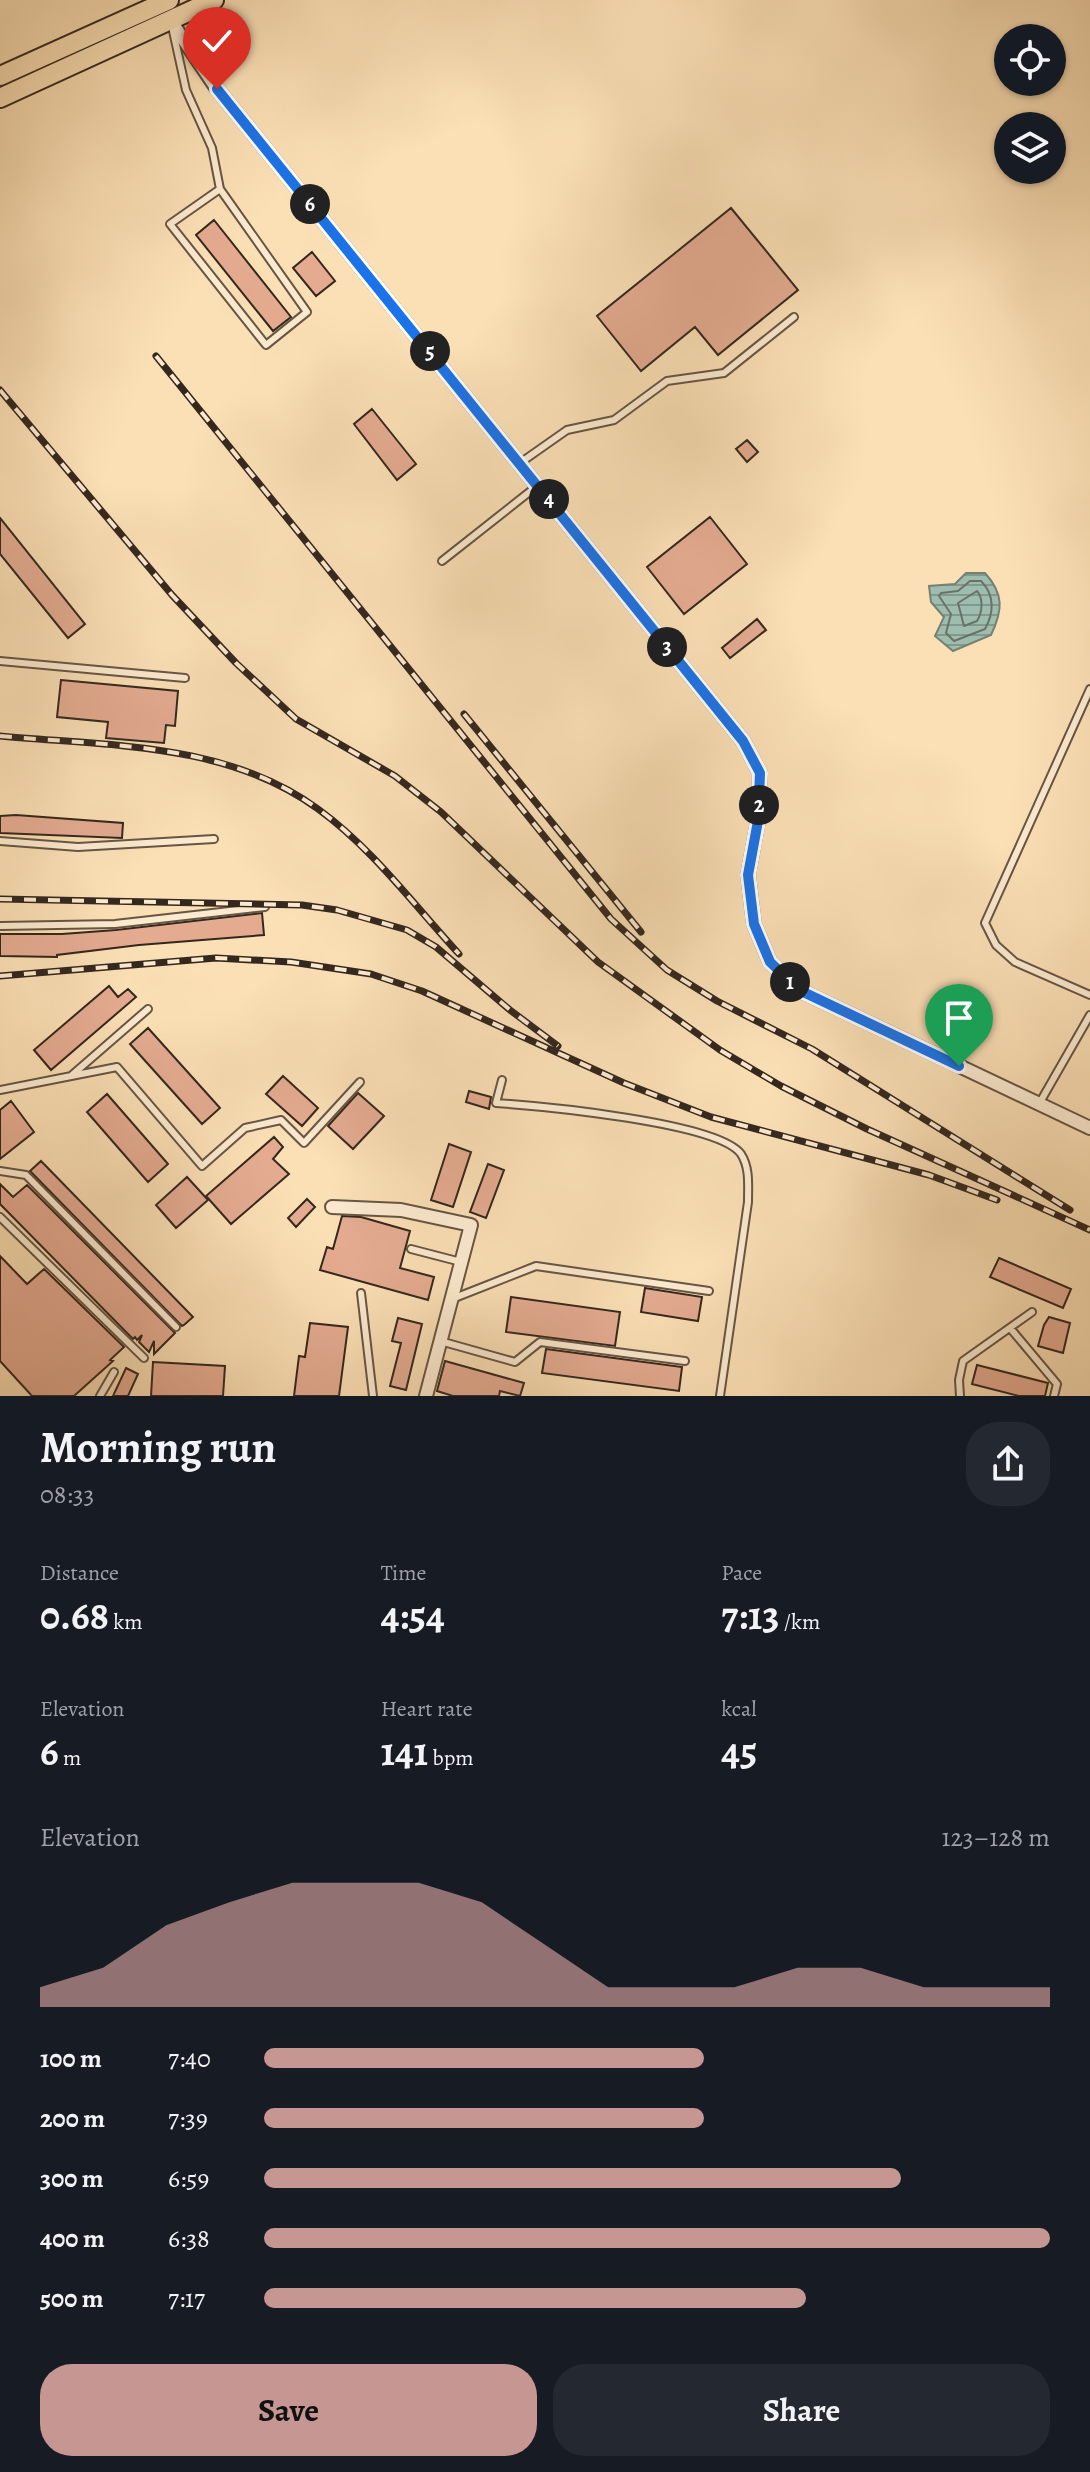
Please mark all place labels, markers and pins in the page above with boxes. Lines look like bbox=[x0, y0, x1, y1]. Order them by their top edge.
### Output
pin bbox=[183, 7, 251, 89]
pin: 6 bbox=[290, 184, 330, 224]
pin: 5 bbox=[410, 331, 450, 371]
pin: 4 bbox=[529, 479, 569, 519]
pin: 3 bbox=[647, 627, 687, 667]
pin: 2 bbox=[739, 785, 779, 825]
pin: 1 bbox=[770, 962, 810, 1002]
pin bbox=[925, 984, 993, 1066]

